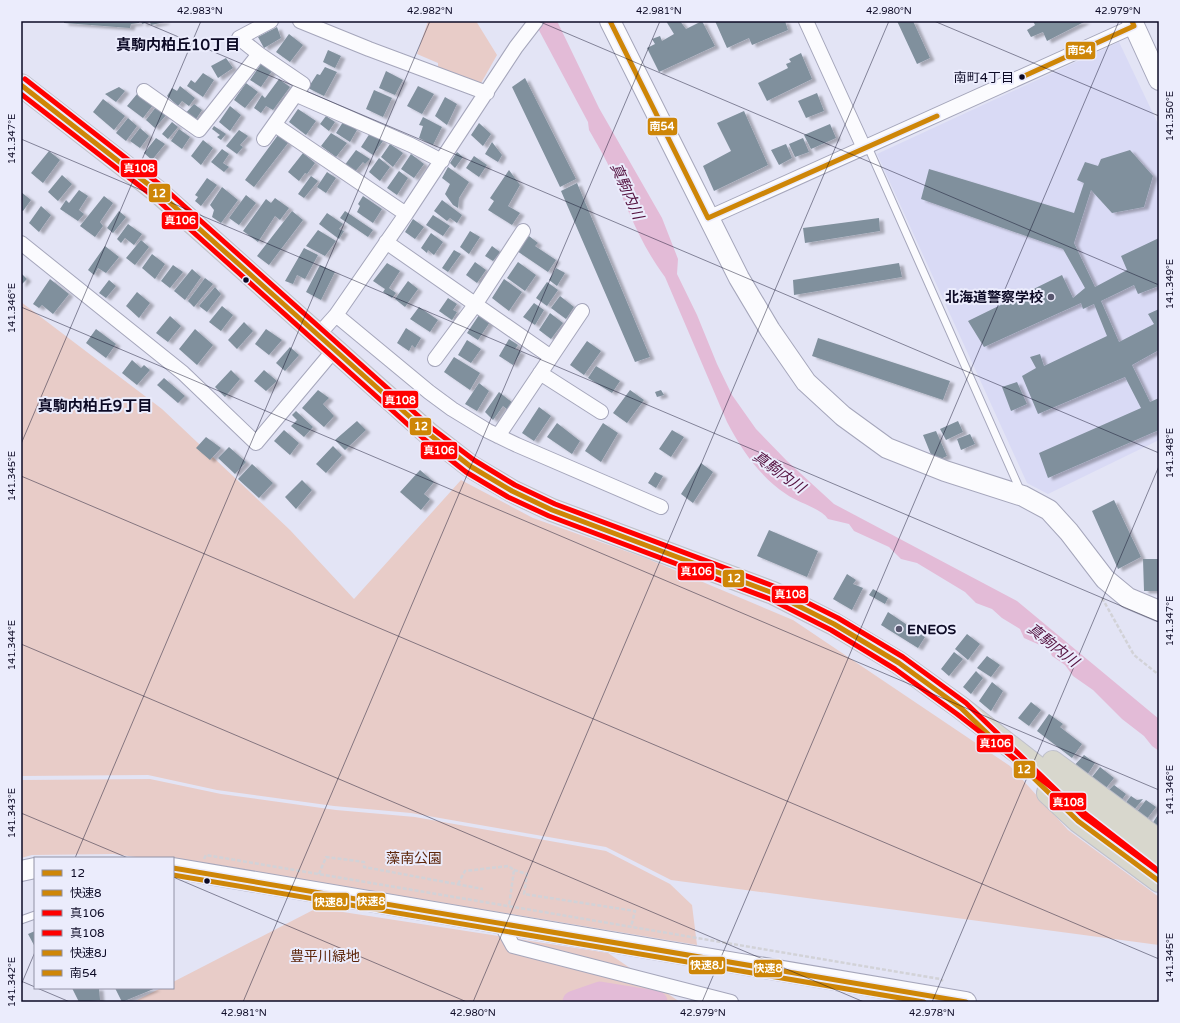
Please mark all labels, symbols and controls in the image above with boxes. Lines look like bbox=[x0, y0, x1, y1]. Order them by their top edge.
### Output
text: 42.983°N bbox=[177, 5, 223, 17]
text: 42.982°N bbox=[407, 5, 453, 17]
text: 42.981°N bbox=[636, 5, 682, 17]
text: 42.980°N bbox=[866, 5, 912, 17]
text: 42.979°N bbox=[1095, 5, 1141, 17]
district label: 真駒内柏丘10丁目 bbox=[116, 36, 240, 54]
line badge: 南54 bbox=[1065, 41, 1096, 60]
text: 南54 bbox=[1068, 44, 1092, 57]
place label: 南町4丁目 bbox=[954, 70, 1014, 86]
marker: 南町4丁目 bbox=[1017, 72, 1027, 82]
text: 141.350°E bbox=[1164, 91, 1176, 141]
text: 141.347°E bbox=[6, 114, 18, 164]
line badge: 南54 bbox=[647, 117, 678, 136]
text: 南54 bbox=[650, 120, 674, 133]
line badge: 真108 bbox=[120, 159, 158, 178]
water label: 真駒内川 bbox=[607, 160, 648, 224]
text: 真108 bbox=[123, 162, 155, 175]
line badge: 12 bbox=[148, 183, 171, 203]
text: 12 bbox=[152, 187, 166, 200]
line badge: 真106 bbox=[161, 211, 199, 230]
text: 真106 bbox=[164, 214, 196, 227]
text: 141.349°E bbox=[1164, 259, 1176, 309]
unlabelled marker bbox=[241, 275, 251, 285]
text: 141.346°E bbox=[6, 283, 18, 333]
place label: 北海道警察学校 bbox=[945, 289, 1043, 306]
marker: 北海道警察学校 bbox=[1046, 292, 1056, 302]
line badge: 真108 bbox=[382, 390, 419, 409]
text: 真108 bbox=[384, 394, 416, 407]
district label: 真駒内柏丘9丁目 bbox=[38, 397, 152, 415]
line badge: 12 bbox=[409, 417, 432, 436]
text: 12 bbox=[414, 420, 428, 433]
text: 141.348°E bbox=[1164, 428, 1176, 478]
line badge: 真106 bbox=[420, 441, 458, 460]
text: 真106 bbox=[423, 444, 455, 457]
water label: 真駒内川 bbox=[749, 447, 810, 498]
text: 141.345°E bbox=[6, 451, 18, 501]
line badge: 真106 bbox=[677, 562, 715, 581]
text: 真106 bbox=[680, 565, 712, 578]
line badge: 12 bbox=[722, 569, 745, 588]
text: 12 bbox=[727, 572, 741, 585]
line badge: 真108 bbox=[771, 585, 809, 604]
text: 真108 bbox=[774, 588, 806, 601]
text: 141.347°E bbox=[1164, 596, 1176, 646]
water label: 真駒内川 bbox=[1024, 619, 1084, 672]
text: 141.344°E bbox=[6, 620, 18, 670]
place label: ENEOS bbox=[907, 621, 956, 638]
marker: ENEOS bbox=[894, 624, 904, 634]
line badge: 真106 bbox=[976, 734, 1014, 753]
text: 真106 bbox=[979, 737, 1011, 750]
line badge: 12 bbox=[1013, 760, 1036, 779]
text: 12 bbox=[1017, 763, 1031, 776]
text: 141.346°E bbox=[1164, 765, 1176, 815]
text: 141.343°E bbox=[6, 788, 18, 838]
line badge: 真108 bbox=[1049, 792, 1087, 811]
text: 真108 bbox=[1052, 796, 1084, 809]
park label: 藻南公園 bbox=[386, 850, 442, 867]
legend bbox=[34, 857, 174, 989]
text: 12 bbox=[70, 866, 85, 880]
unlabelled marker bbox=[202, 876, 212, 886]
text: 快速8 bbox=[70, 886, 102, 900]
line badge: 快速8J bbox=[312, 892, 350, 911]
line badge: 快速8 bbox=[356, 892, 386, 911]
text: 快速8 bbox=[357, 895, 386, 908]
text: 快速8J bbox=[314, 896, 348, 909]
text: 真106 bbox=[70, 906, 105, 920]
text: 真108 bbox=[70, 926, 105, 940]
text: 141.345°E bbox=[1164, 933, 1176, 983]
text: 快速8J bbox=[70, 946, 107, 960]
park label: 豊平川緑地 bbox=[290, 948, 360, 965]
line badge: 快速8J bbox=[688, 956, 726, 975]
text: 141.342°E bbox=[6, 957, 18, 1007]
text: 快速8J bbox=[690, 959, 724, 972]
line badge: 快速8 bbox=[753, 959, 783, 978]
text: 快速8 bbox=[754, 962, 783, 975]
text: 南54 bbox=[70, 966, 98, 980]
text: 42.981°N bbox=[221, 1007, 267, 1019]
text: 42.980°N bbox=[450, 1007, 496, 1019]
text: 42.979°N bbox=[680, 1007, 726, 1019]
text: 42.978°N bbox=[909, 1007, 955, 1019]

